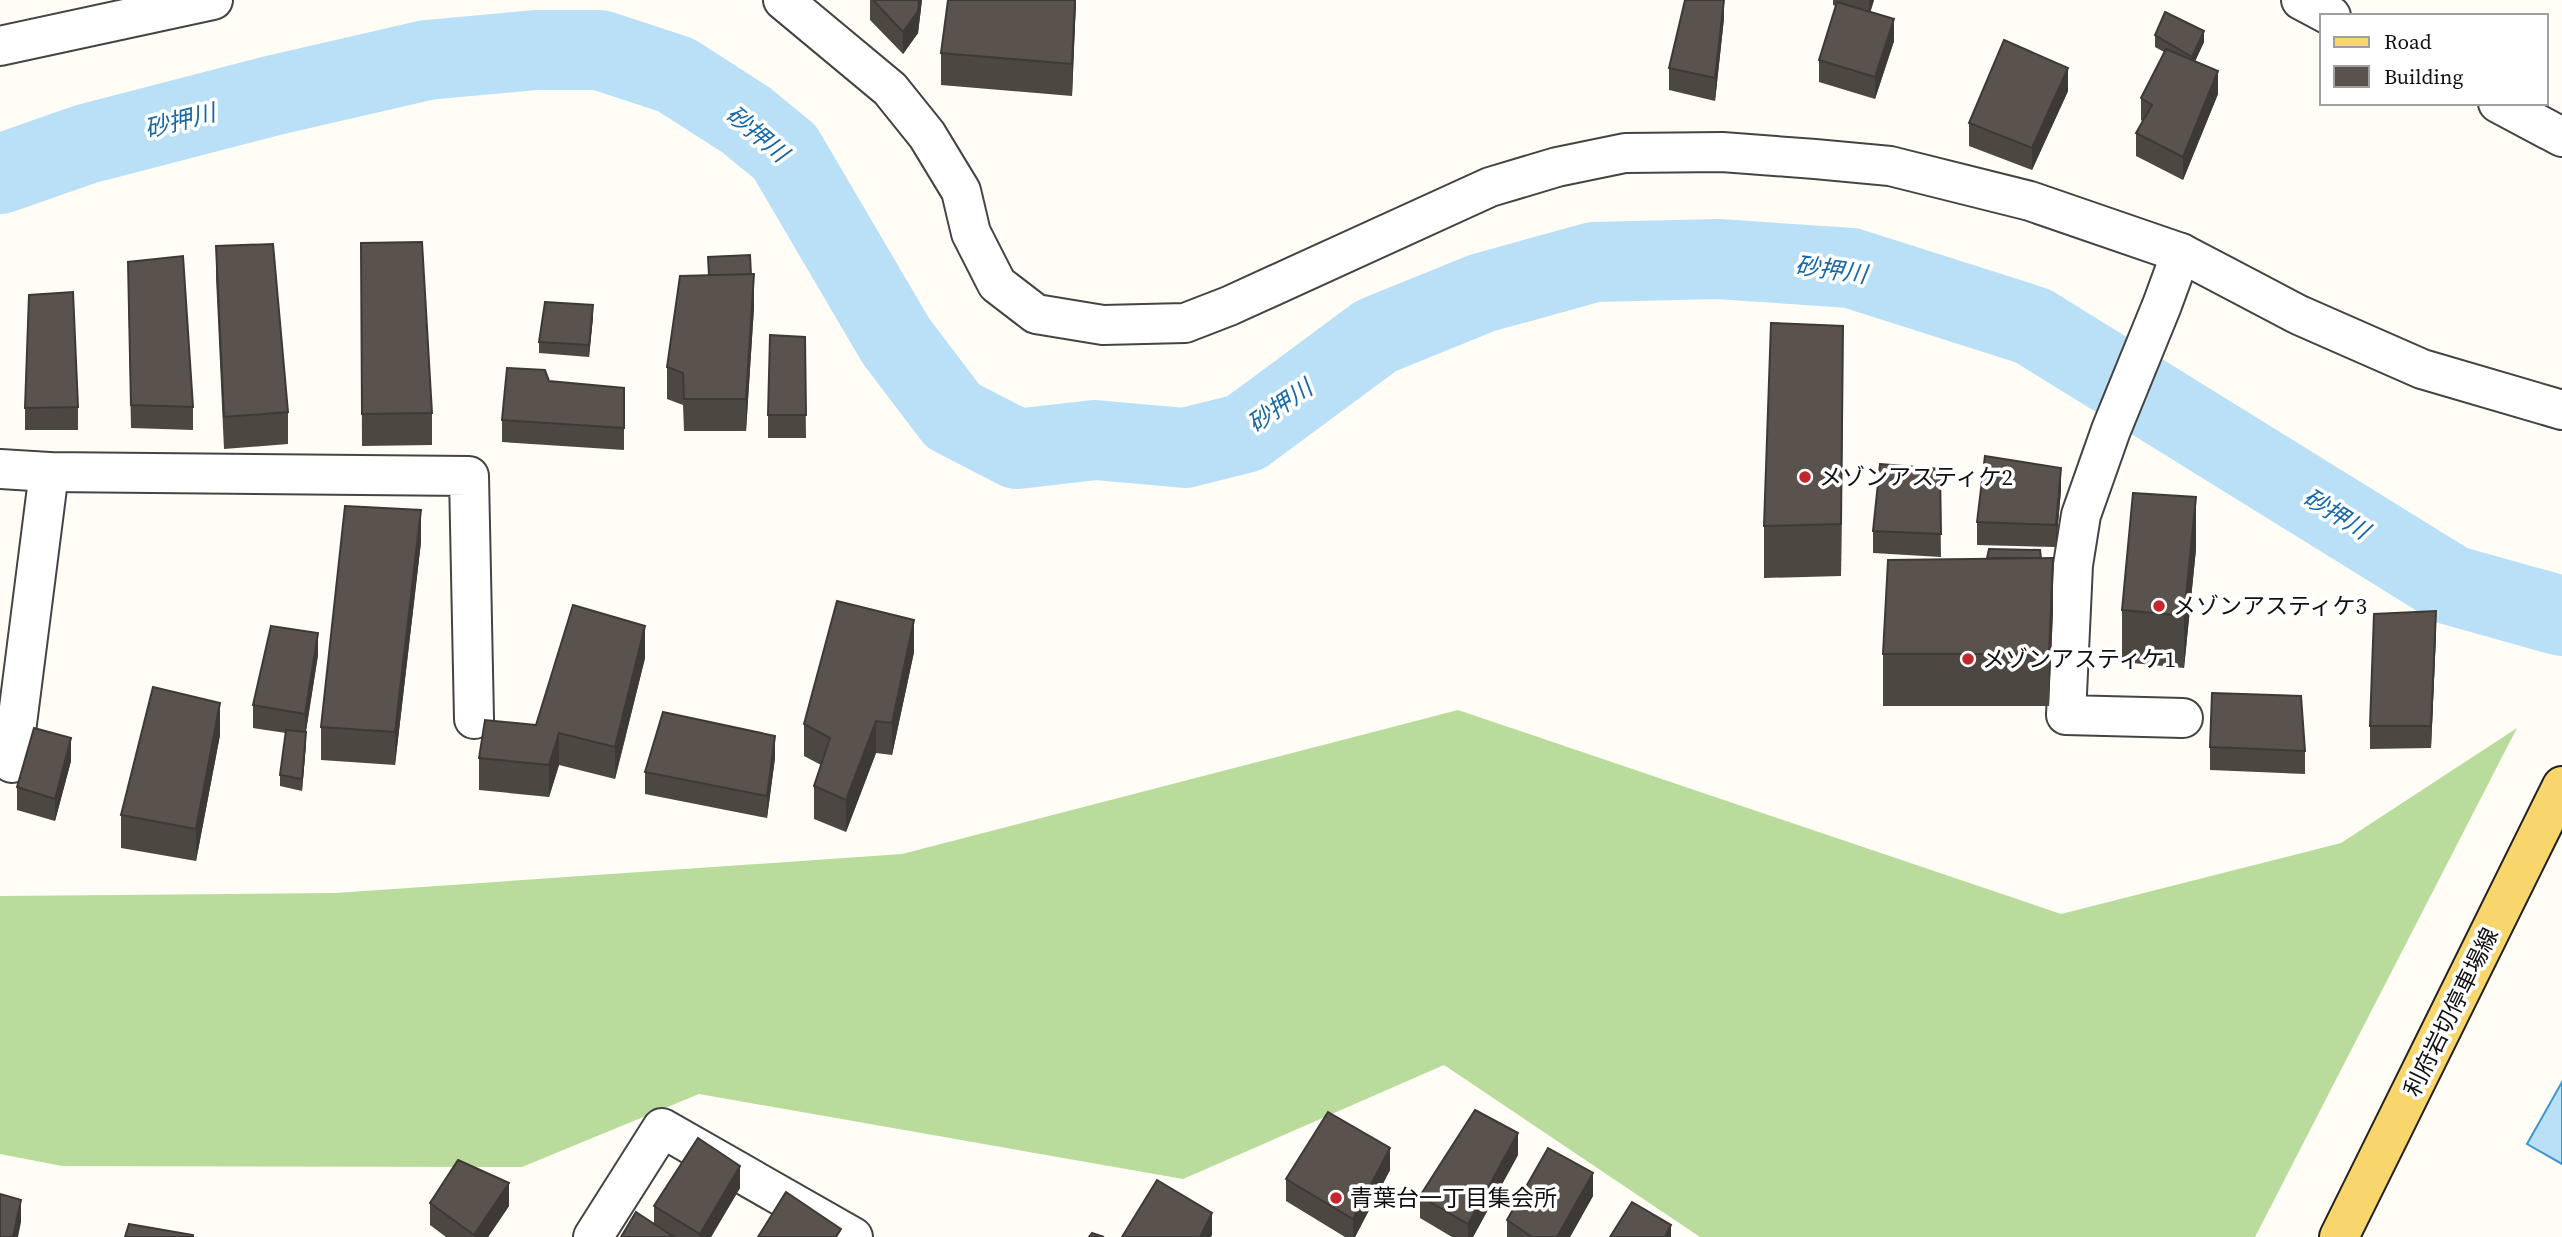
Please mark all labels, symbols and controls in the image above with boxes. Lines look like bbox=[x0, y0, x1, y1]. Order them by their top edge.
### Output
legend bbox=[2320, 14, 2548, 105]
text: Road bbox=[2384, 27, 2432, 56]
text: Building bbox=[2384, 62, 2463, 91]
water label: 砂押川 bbox=[141, 95, 222, 145]
water label: 砂押川 bbox=[719, 98, 798, 171]
water label: 砂押川 bbox=[1793, 248, 1872, 291]
water label: 砂押川 bbox=[1241, 370, 1321, 440]
place label: メゾンアスティケ2 bbox=[1819, 461, 2013, 493]
marker: メゾンアスティケ2 bbox=[1797, 469, 1813, 485]
water label: 砂押川 bbox=[2297, 481, 2378, 548]
place label: メゾンアスティケ3 bbox=[2173, 590, 2367, 622]
marker: メゾンアスティケ3 bbox=[2151, 598, 2167, 614]
place label: メゾンアスティケ1 bbox=[1982, 643, 2176, 675]
marker: メゾンアスティケ1 bbox=[1960, 651, 1976, 667]
street label: 利府岩切停車場線 bbox=[2396, 922, 2506, 1102]
place label: 青葉台一丁目集会所 bbox=[1350, 1182, 1557, 1214]
marker: 青葉台一丁目集会所 bbox=[1328, 1190, 1344, 1206]

